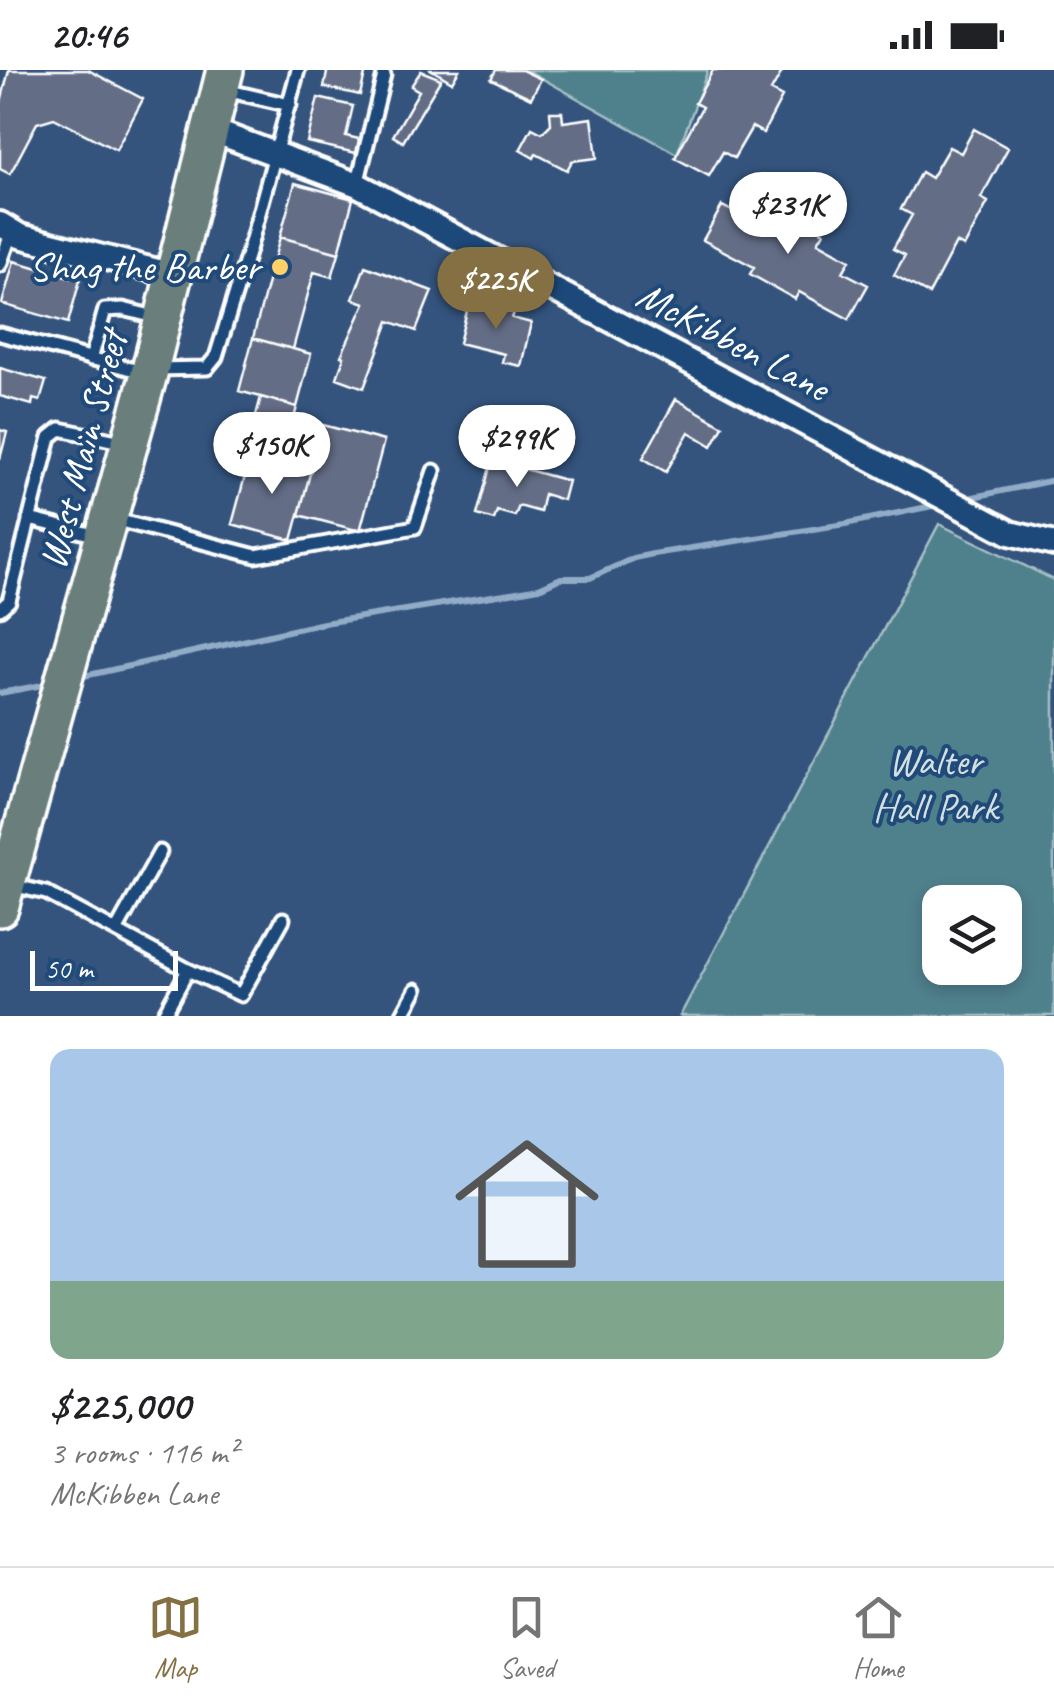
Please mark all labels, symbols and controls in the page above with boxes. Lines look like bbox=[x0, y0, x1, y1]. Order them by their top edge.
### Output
text: 20:46 bbox=[50, 12, 127, 59]
pin: $231K bbox=[718, 172, 858, 257]
text: $231K bbox=[751, 184, 825, 225]
place label: Shag the Barber bbox=[29, 242, 264, 292]
pin: $225K bbox=[426, 247, 566, 332]
marker: Shag the Barber bbox=[269, 256, 291, 278]
text: $225K bbox=[459, 259, 533, 300]
street label: McKibben Lane bbox=[628, 270, 840, 414]
street label: West Main Street bbox=[27, 320, 140, 574]
pin: $299K bbox=[447, 405, 587, 490]
pin: $150K bbox=[202, 412, 342, 497]
text: $299K bbox=[480, 417, 554, 458]
text: $150K bbox=[235, 424, 309, 465]
park label: Walter Hall Park bbox=[873, 736, 1001, 832]
map controls bbox=[922, 885, 1022, 985]
button: layers bbox=[922, 885, 1022, 985]
scale bar bbox=[30, 946, 178, 990]
text: 50 m bbox=[45, 951, 93, 986]
icon: home bbox=[437, 1114, 617, 1294]
text: $225,000 bbox=[50, 1379, 190, 1432]
text: 3 rooms · 116 m² bbox=[50, 1432, 237, 1473]
text: McKibben Lane bbox=[50, 1473, 218, 1514]
tab: Map bbox=[148, 1590, 203, 1685]
tab: Saved bbox=[499, 1590, 554, 1685]
tab: Home bbox=[851, 1590, 906, 1685]

